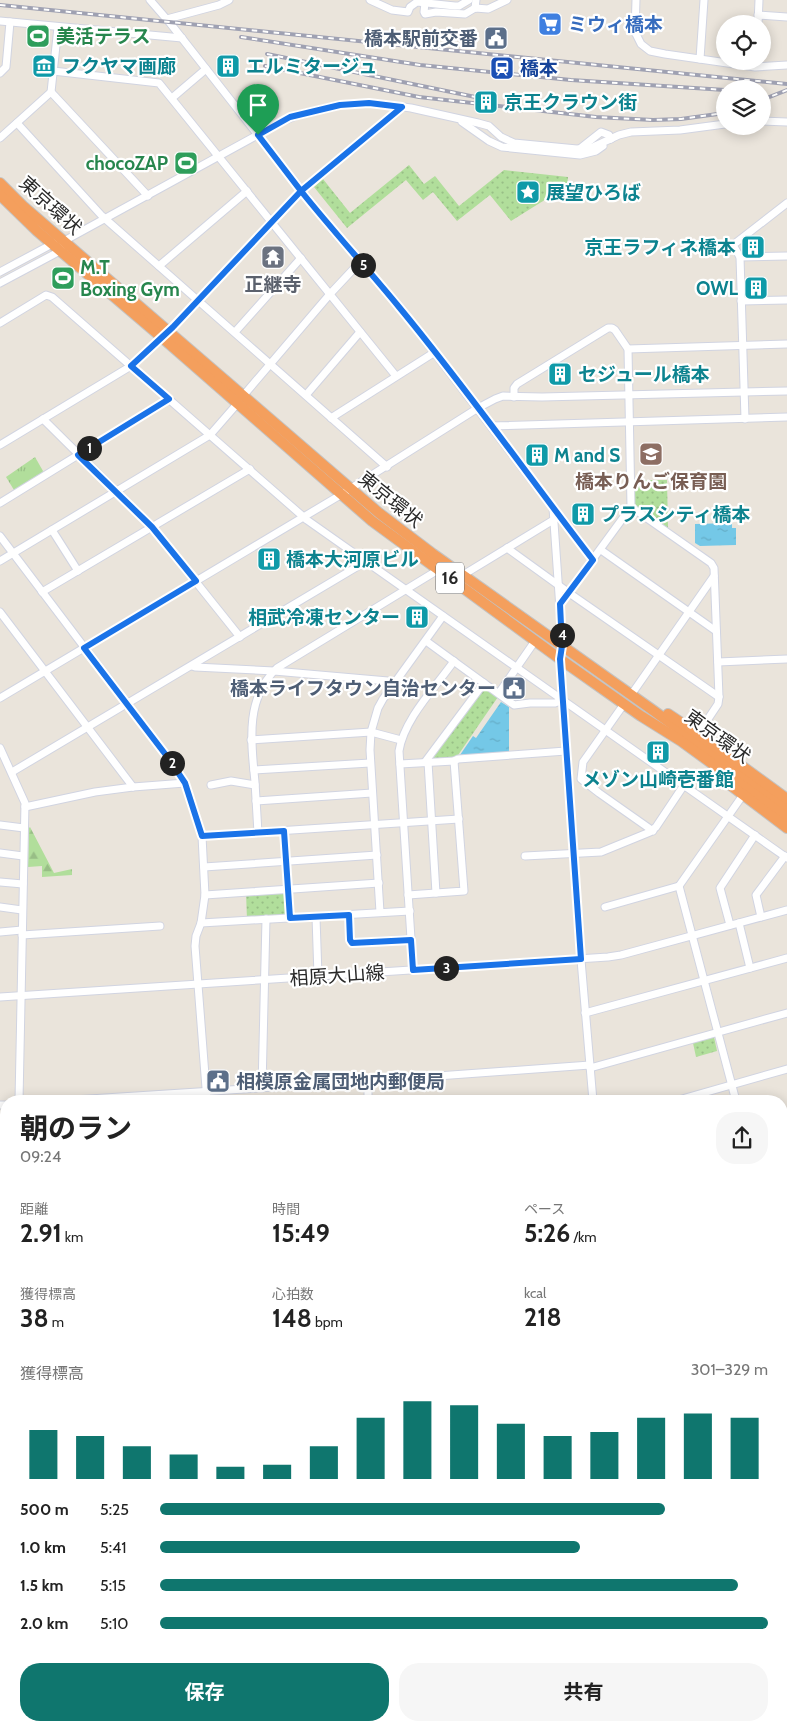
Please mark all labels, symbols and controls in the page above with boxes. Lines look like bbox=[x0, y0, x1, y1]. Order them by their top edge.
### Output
supermarket icon: ミウィ橋本 bbox=[537, 11, 563, 37]
place label: ミウィ橋本 bbox=[568, 13, 663, 36]
map controls bbox=[716, 15, 771, 135]
button: locate bbox=[716, 15, 771, 70]
sports icon: 美活テラス bbox=[25, 23, 51, 49]
place label: 美活テラス bbox=[56, 25, 151, 48]
public building icon: 橋本駅前交番 bbox=[483, 25, 509, 51]
place label: 橋本駅前交番 bbox=[364, 27, 478, 50]
museum icon: フクヤマ画廊 bbox=[31, 53, 57, 79]
building icon: エルミタージュ bbox=[215, 53, 241, 79]
place label: フクヤマ画廊 bbox=[62, 55, 176, 78]
place label: エルミタージュ bbox=[246, 55, 377, 78]
station icon: 橋本 bbox=[489, 55, 515, 81]
place label: 橋本 bbox=[520, 57, 558, 80]
button: layers bbox=[716, 80, 771, 135]
pin bbox=[237, 84, 279, 135]
building icon: 京王クラウン街 bbox=[473, 89, 499, 115]
icon: arrive bbox=[244, 91, 272, 119]
place label: 京王クラウン街 bbox=[504, 91, 637, 114]
sports icon: chocoZAP bbox=[173, 150, 199, 176]
place label: chocoZAP bbox=[86, 152, 168, 175]
street label: 東京環状 bbox=[15, 171, 87, 239]
place icon: 展望ひろば bbox=[515, 179, 541, 205]
place label: 展望ひろば bbox=[546, 181, 641, 204]
building icon: 京王ラフィネ橋本 bbox=[740, 234, 766, 260]
place label: 京王ラフィネ橋本 bbox=[584, 236, 736, 259]
temple icon: 正継寺 bbox=[260, 244, 286, 270]
pin: 5 bbox=[350, 252, 376, 278]
place label: M.T Boxing Gym bbox=[80, 256, 180, 301]
text: 5 bbox=[360, 256, 367, 274]
sports icon: M.T Boxing Gym bbox=[50, 265, 76, 291]
place label: 正継寺 bbox=[244, 273, 302, 296]
building icon: OWL bbox=[743, 275, 769, 301]
place label: OWL bbox=[696, 277, 738, 300]
building icon: セジュール橋本 bbox=[547, 361, 573, 387]
place label: セジュール橋本 bbox=[578, 363, 710, 386]
pin: 1 bbox=[76, 436, 102, 460]
text: 1 bbox=[87, 439, 92, 457]
school or university icon: 橋本りんご保育園 bbox=[638, 441, 664, 467]
building icon: M and S bbox=[524, 442, 550, 468]
place label: M and S bbox=[554, 444, 620, 467]
street label: 東京環状 bbox=[354, 467, 427, 532]
place label: 橋本りんご保育園 bbox=[575, 470, 727, 493]
building icon: プラスシティ橋本 bbox=[570, 501, 596, 527]
place label: プラスシティ橋本 bbox=[600, 503, 750, 526]
building icon: 橋本大河原ビル bbox=[256, 546, 282, 572]
place label: 橋本大河原ビル bbox=[286, 548, 419, 571]
road number: 16 bbox=[436, 562, 464, 594]
building icon: 相武冷凍センター bbox=[404, 604, 430, 630]
place label: 相武冷凍センター bbox=[248, 606, 400, 629]
pin: 4 bbox=[550, 622, 574, 648]
text: 4 bbox=[558, 626, 567, 644]
public building icon: 橋本ライフタウン自治センター bbox=[501, 675, 527, 701]
place label: 橋本ライフタウン自治センター bbox=[230, 677, 496, 700]
street label: 東京環状 bbox=[680, 705, 755, 768]
building icon: メゾン山崎壱番館 bbox=[645, 739, 671, 765]
pin: 2 bbox=[160, 750, 184, 776]
text: 2 bbox=[169, 754, 176, 772]
place label: メゾン山崎壱番館 bbox=[582, 768, 734, 791]
pin: 3 bbox=[434, 956, 458, 980]
text: 3 bbox=[443, 959, 450, 977]
street label: 相原大山線 bbox=[289, 961, 385, 990]
public building icon: 相模原金属団地内郵便局 bbox=[205, 1068, 231, 1094]
place label: 相模原金属団地内郵便局 bbox=[236, 1070, 445, 1093]
text: 朝のラン bbox=[20, 1111, 132, 1145]
button: share bbox=[716, 1112, 768, 1164]
text: 09:24 bbox=[20, 1147, 61, 1166]
text: 距離 bbox=[20, 1200, 48, 1218]
text: 時間 bbox=[272, 1200, 300, 1218]
text: ペース bbox=[524, 1200, 565, 1218]
text: 2.91 bbox=[20, 1218, 62, 1248]
text: 15:49 bbox=[272, 1218, 330, 1248]
text: 5:26 bbox=[524, 1218, 570, 1248]
text: km bbox=[62, 1228, 83, 1246]
text: /km bbox=[570, 1228, 597, 1246]
text: kcal bbox=[524, 1284, 546, 1302]
text: 獲得標高 bbox=[20, 1285, 76, 1303]
text: 心拍数 bbox=[272, 1285, 314, 1303]
text: 218 bbox=[524, 1302, 562, 1332]
text: 38 bbox=[20, 1303, 49, 1333]
text: 148 bbox=[272, 1303, 312, 1333]
text: m bbox=[49, 1313, 64, 1331]
text: bpm bbox=[312, 1313, 343, 1331]
text: 301–329 m bbox=[691, 1360, 768, 1379]
text: 獲得標高 bbox=[20, 1364, 84, 1383]
text: 500 m bbox=[20, 1500, 69, 1519]
text: 5:25 bbox=[100, 1500, 129, 1519]
text: 1.0 km bbox=[20, 1538, 66, 1557]
text: 5:41 bbox=[100, 1538, 126, 1557]
text: 1.5 km bbox=[20, 1576, 63, 1595]
text: 5:15 bbox=[100, 1576, 126, 1595]
text: 2.0 km bbox=[20, 1614, 68, 1633]
text: 5:10 bbox=[100, 1614, 128, 1633]
button: 保存 bbox=[20, 1663, 389, 1721]
button: 共有 bbox=[399, 1663, 768, 1721]

